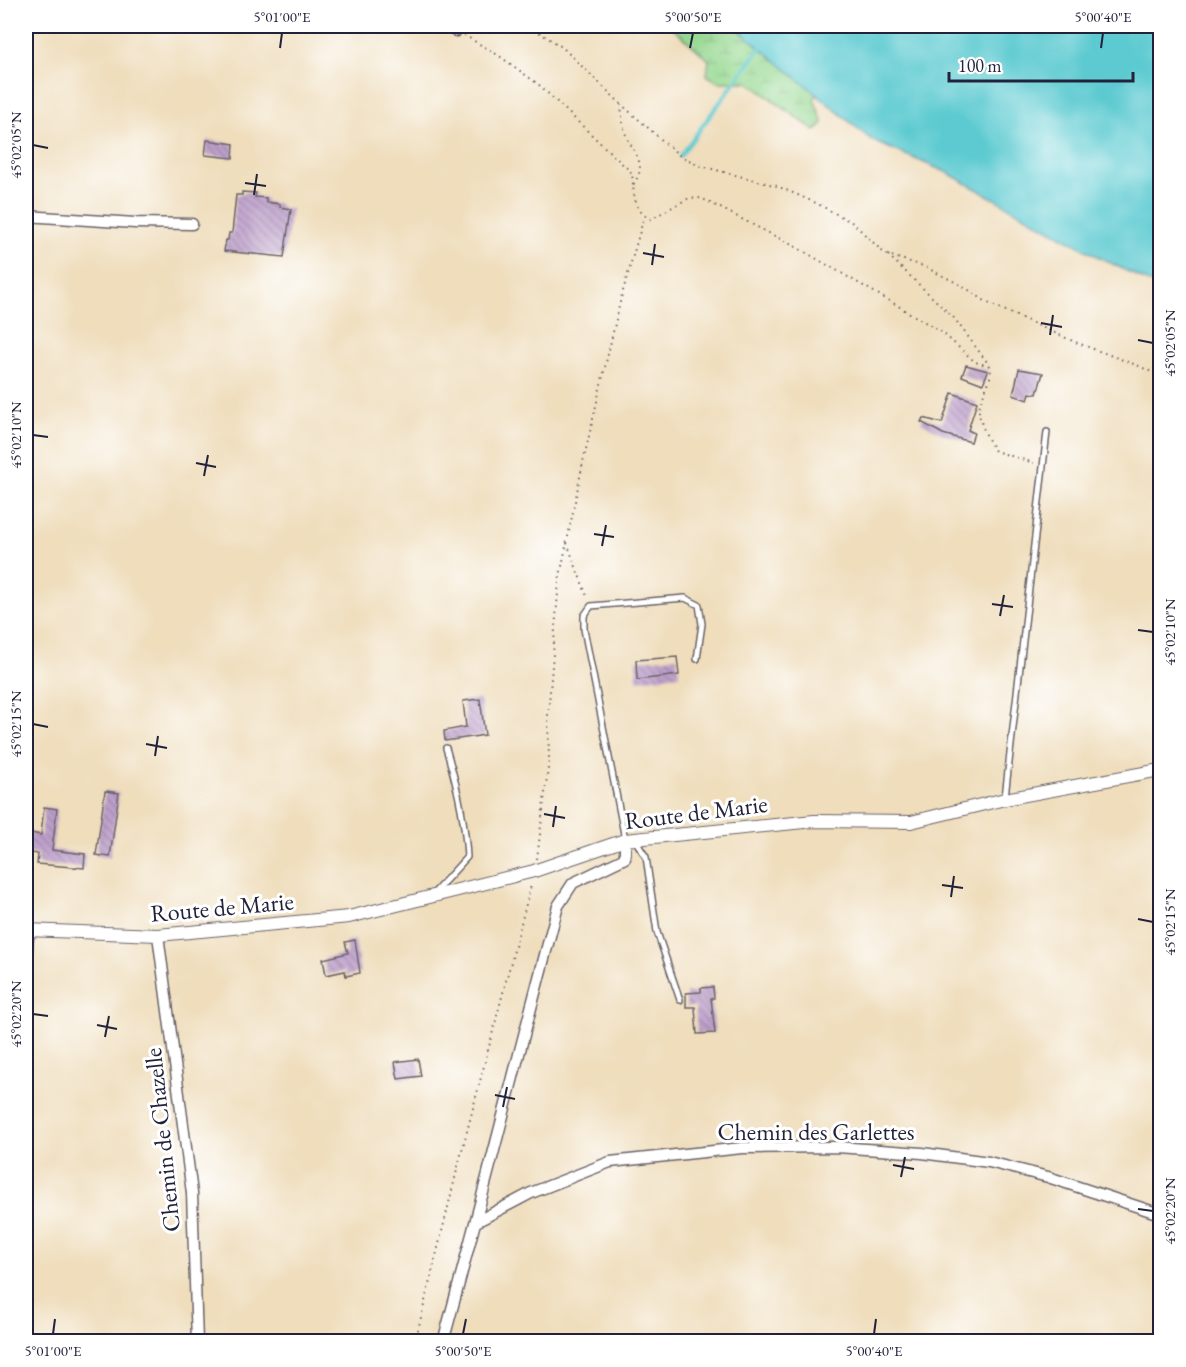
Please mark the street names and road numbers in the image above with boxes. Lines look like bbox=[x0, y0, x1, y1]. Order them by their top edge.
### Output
street label: Route de Marie bbox=[623, 788, 769, 836]
street label: Route de Marie bbox=[149, 885, 295, 929]
street label: Chemin de Chazelle bbox=[137, 1046, 187, 1234]
street label: Chemin des Garlettes bbox=[717, 1116, 915, 1147]

